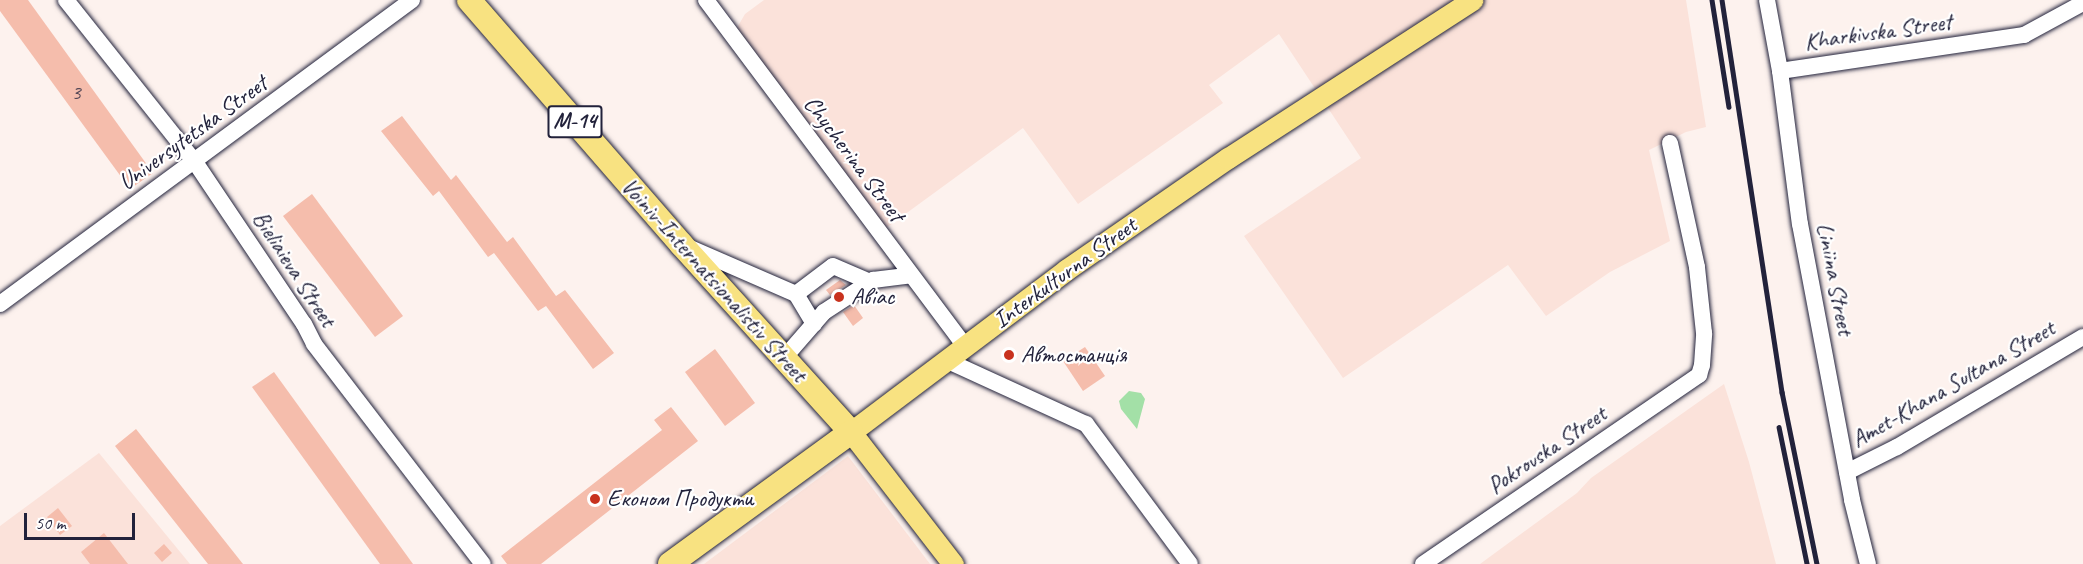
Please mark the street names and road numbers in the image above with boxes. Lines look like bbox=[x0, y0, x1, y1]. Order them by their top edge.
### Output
street label: Kharkivska Street bbox=[1802, 7, 1954, 57]
street label: Universytetska Street bbox=[113, 69, 273, 197]
street label: Chycherina Street bbox=[797, 90, 911, 228]
road number: М-14 bbox=[546, 103, 604, 141]
street label: Voiniv-Internatsionalistiv Street bbox=[615, 172, 813, 388]
street label: Bieliaieva Street bbox=[246, 205, 342, 333]
street label: Interkulturna Street bbox=[987, 211, 1143, 335]
street label: Liniina Street bbox=[1810, 220, 1860, 338]
street label: Amet-Khana Sultana Street bbox=[1846, 314, 2060, 454]
street label: Pokrovska Street bbox=[1482, 400, 1612, 500]

